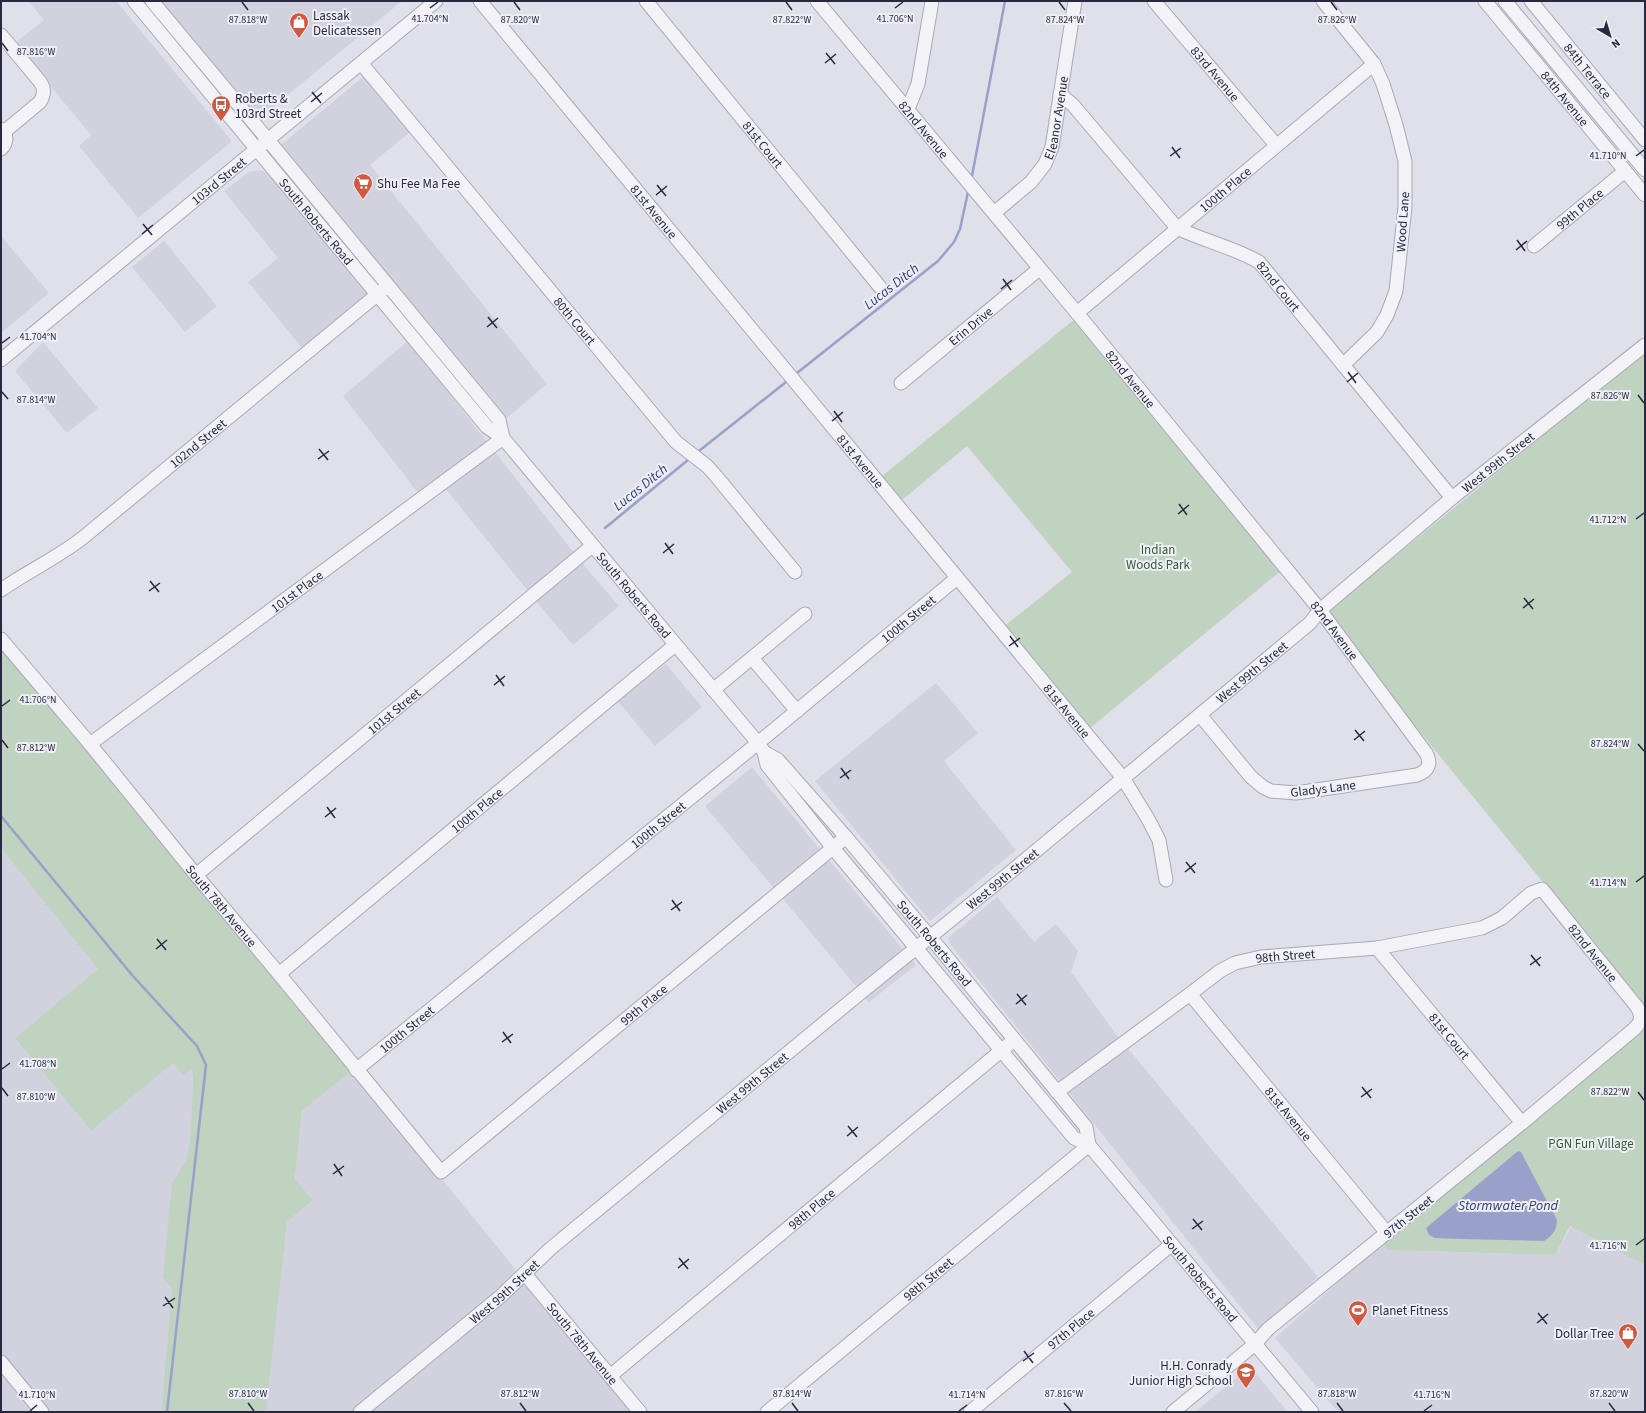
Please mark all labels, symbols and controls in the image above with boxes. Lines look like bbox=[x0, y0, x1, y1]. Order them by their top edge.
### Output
place label: Lassak Delicatessen bbox=[313, 7, 381, 40]
shop icon: Lassak Delicatessen bbox=[288, 11, 310, 39]
text: 41.704°N bbox=[411, 12, 449, 26]
text: 41.706°N bbox=[876, 12, 914, 26]
text: 87.818°W bbox=[229, 13, 267, 27]
text: 87.820°W bbox=[501, 13, 539, 27]
text: 87.822°W bbox=[773, 13, 811, 27]
text: 87.824°W bbox=[1046, 13, 1084, 27]
text: 87.826°W bbox=[1318, 13, 1356, 27]
north arrow bbox=[1590, 16, 1630, 56]
text: N bbox=[1608, 35, 1623, 52]
street label: 84th Terrace bbox=[1559, 40, 1616, 103]
street label: 83rd Avenue bbox=[1186, 43, 1243, 106]
text: 87.816°W bbox=[17, 45, 55, 59]
street label: 84th Avenue bbox=[1536, 67, 1593, 130]
street label: Eleanor Avenue bbox=[1040, 75, 1073, 163]
place label: Roberts & 103rd Street bbox=[235, 90, 302, 123]
bus stop icon: Roberts & 103rd Street bbox=[210, 94, 232, 122]
street label: 82nd Avenue bbox=[894, 97, 952, 163]
street label: 81st Court bbox=[738, 118, 787, 172]
text: 41.710°N bbox=[1589, 149, 1627, 163]
street label: 103rd Street bbox=[188, 153, 251, 209]
street label: 100th Place bbox=[1196, 163, 1255, 217]
supermarket icon: Shu Fee Ma Fee bbox=[352, 172, 374, 200]
street label: South Roberts Road bbox=[274, 175, 357, 269]
place label: Shu Fee Ma Fee bbox=[377, 175, 460, 193]
street label: 81st Avenue bbox=[626, 181, 681, 243]
street label: 99th Place bbox=[1553, 184, 1608, 234]
street label: Wood Lane bbox=[1392, 191, 1414, 253]
street label: 82nd Court bbox=[1252, 258, 1304, 316]
water label: Lucas Ditch bbox=[860, 259, 923, 315]
street label: 80th Court bbox=[549, 293, 600, 350]
street label: Erin Drive bbox=[945, 303, 997, 350]
text: 41.704°N bbox=[19, 330, 57, 344]
street label: 82nd Avenue bbox=[1101, 347, 1159, 412]
text: 87.826°W bbox=[1591, 389, 1629, 403]
text: 87.814°W bbox=[17, 393, 55, 407]
street label: 102nd Street bbox=[166, 414, 231, 473]
street label: West 99th Street bbox=[1458, 428, 1539, 497]
street label: 81st Avenue bbox=[832, 431, 888, 492]
water label: Lucas Ditch bbox=[609, 460, 672, 516]
text: 41.712°N bbox=[1589, 513, 1627, 527]
park label: Indian Woods Park bbox=[1126, 541, 1191, 574]
street label: South Roberts Road bbox=[592, 548, 675, 643]
street label: 101st Place bbox=[267, 566, 327, 617]
street label: 100th Street bbox=[877, 591, 940, 647]
street label: 82nd Avenue bbox=[1306, 597, 1362, 664]
street label: West 99th Street bbox=[1212, 637, 1292, 708]
street label: 81st Avenue bbox=[1039, 680, 1094, 742]
street label: 101st Street bbox=[364, 684, 425, 739]
text: 41.706°N bbox=[19, 693, 57, 707]
text: 87.824°W bbox=[1591, 737, 1629, 751]
text: 87.812°W bbox=[17, 741, 55, 755]
street label: Gladys Lane bbox=[1289, 776, 1357, 802]
street label: 100th Place bbox=[447, 784, 507, 838]
street label: 100th Street bbox=[627, 797, 690, 853]
street label: West 99th Street bbox=[963, 844, 1043, 914]
street label: South 78th Avenue bbox=[181, 861, 261, 951]
text: 41.714°N bbox=[1589, 876, 1627, 890]
street label: South Roberts Road bbox=[893, 896, 975, 991]
street label: 82nd Avenue bbox=[1564, 920, 1621, 986]
street label: 98th Street bbox=[1254, 945, 1316, 968]
street label: 99th Place bbox=[617, 980, 672, 1030]
street label: 100th Street bbox=[376, 1002, 439, 1058]
street label: 81st Court bbox=[1424, 1009, 1474, 1064]
street label: West 99th Street bbox=[713, 1048, 793, 1118]
text: 41.708°N bbox=[19, 1057, 57, 1071]
street label: 81st Avenue bbox=[1260, 1083, 1316, 1145]
text: 87.822°W bbox=[1591, 1085, 1629, 1099]
text: 87.810°W bbox=[17, 1090, 55, 1104]
park label: PGN Fun Village bbox=[1548, 1135, 1634, 1153]
street label: 98th Place bbox=[785, 1184, 840, 1234]
street label: 97th Street bbox=[1380, 1191, 1438, 1243]
water label: Stormwater Pond bbox=[1458, 1196, 1559, 1216]
street label: South Roberts Road bbox=[1158, 1232, 1241, 1326]
text: 41.716°N bbox=[1589, 1239, 1627, 1253]
street label: 98th Street bbox=[900, 1253, 958, 1305]
street label: West 99th Street bbox=[466, 1255, 544, 1328]
street label: South 78th Avenue bbox=[542, 1299, 622, 1389]
sports icon: Planet Fitness bbox=[1347, 1299, 1369, 1327]
place label: Planet Fitness bbox=[1372, 1302, 1449, 1320]
street label: 97th Place bbox=[1044, 1304, 1099, 1354]
shop icon: Dollar Tree bbox=[1617, 1322, 1639, 1350]
place label: Dollar Tree bbox=[1555, 1325, 1614, 1343]
place label: H.H. Conrady Junior High School bbox=[1129, 1357, 1232, 1390]
school or university icon: H.H. Conrady Junior High School bbox=[1235, 1361, 1257, 1389]
text: 87.810°W bbox=[229, 1387, 267, 1401]
text: 87.812°W bbox=[501, 1387, 539, 1401]
text: 87.814°W bbox=[773, 1387, 811, 1401]
text: 87.816°W bbox=[1045, 1387, 1083, 1401]
text: 87.818°W bbox=[1318, 1387, 1356, 1401]
text: 87.820°W bbox=[1590, 1387, 1628, 1401]
text: 41.710°N bbox=[18, 1388, 56, 1402]
text: 41.714°N bbox=[948, 1388, 986, 1402]
text: 41.716°N bbox=[1413, 1388, 1451, 1402]

